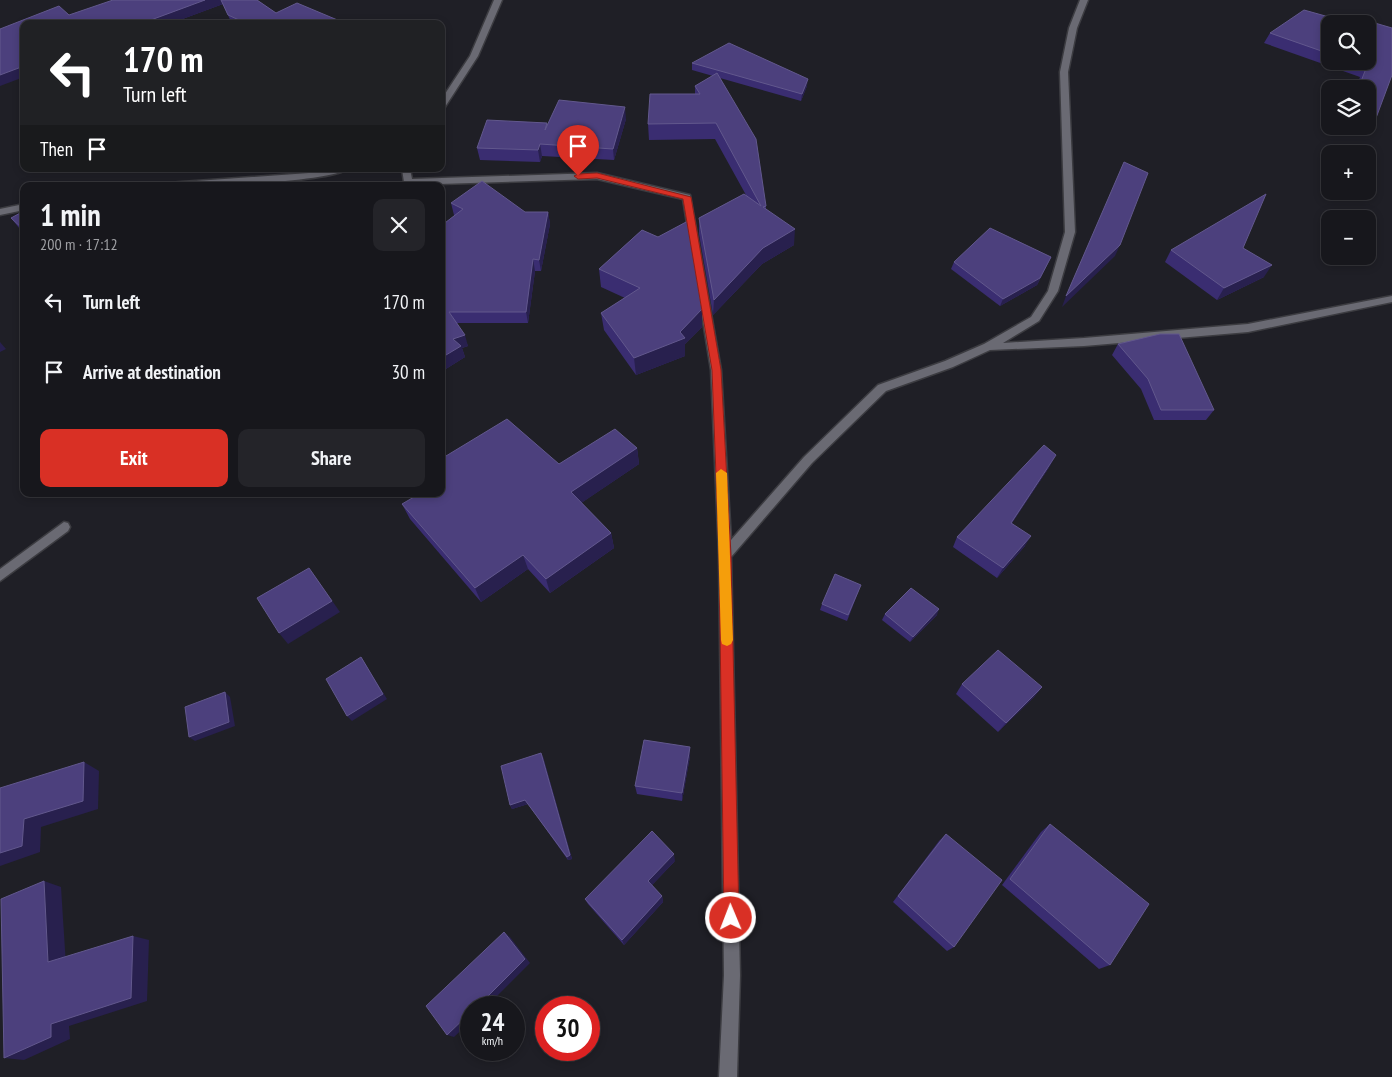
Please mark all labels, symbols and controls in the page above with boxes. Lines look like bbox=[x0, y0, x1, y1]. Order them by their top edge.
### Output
map controls bbox=[1321, 15, 1376, 265]
button: search bbox=[1321, 15, 1376, 70]
text: 170 m bbox=[123, 36, 204, 82]
icon: left bbox=[40, 40, 105, 105]
text: Turn left bbox=[123, 80, 187, 108]
button: layers bbox=[1321, 80, 1376, 135]
pin bbox=[557, 125, 599, 176]
icon: arrive bbox=[564, 132, 592, 160]
icon: arrive bbox=[83, 135, 111, 163]
text: Then bbox=[40, 137, 73, 161]
button: + bbox=[1321, 145, 1376, 200]
text: 1 min bbox=[40, 195, 101, 234]
button: close bbox=[373, 199, 425, 251]
button: − bbox=[1321, 210, 1376, 265]
text: 200 m · 17:12 bbox=[40, 234, 118, 254]
icon: left bbox=[40, 288, 68, 316]
text: Turn left bbox=[83, 290, 140, 314]
text: 170 m bbox=[383, 290, 425, 314]
icon: arrive bbox=[40, 358, 68, 386]
text: Arrive at destination bbox=[83, 360, 221, 384]
text: 30 m bbox=[392, 360, 425, 384]
button: Exit bbox=[40, 429, 228, 487]
button: Share bbox=[238, 429, 425, 487]
position arrow bbox=[704, 891, 756, 943]
speed limit sign: 30 bbox=[535, 996, 600, 1061]
text: 24 bbox=[481, 1006, 504, 1038]
text: km/h bbox=[482, 1033, 503, 1048]

